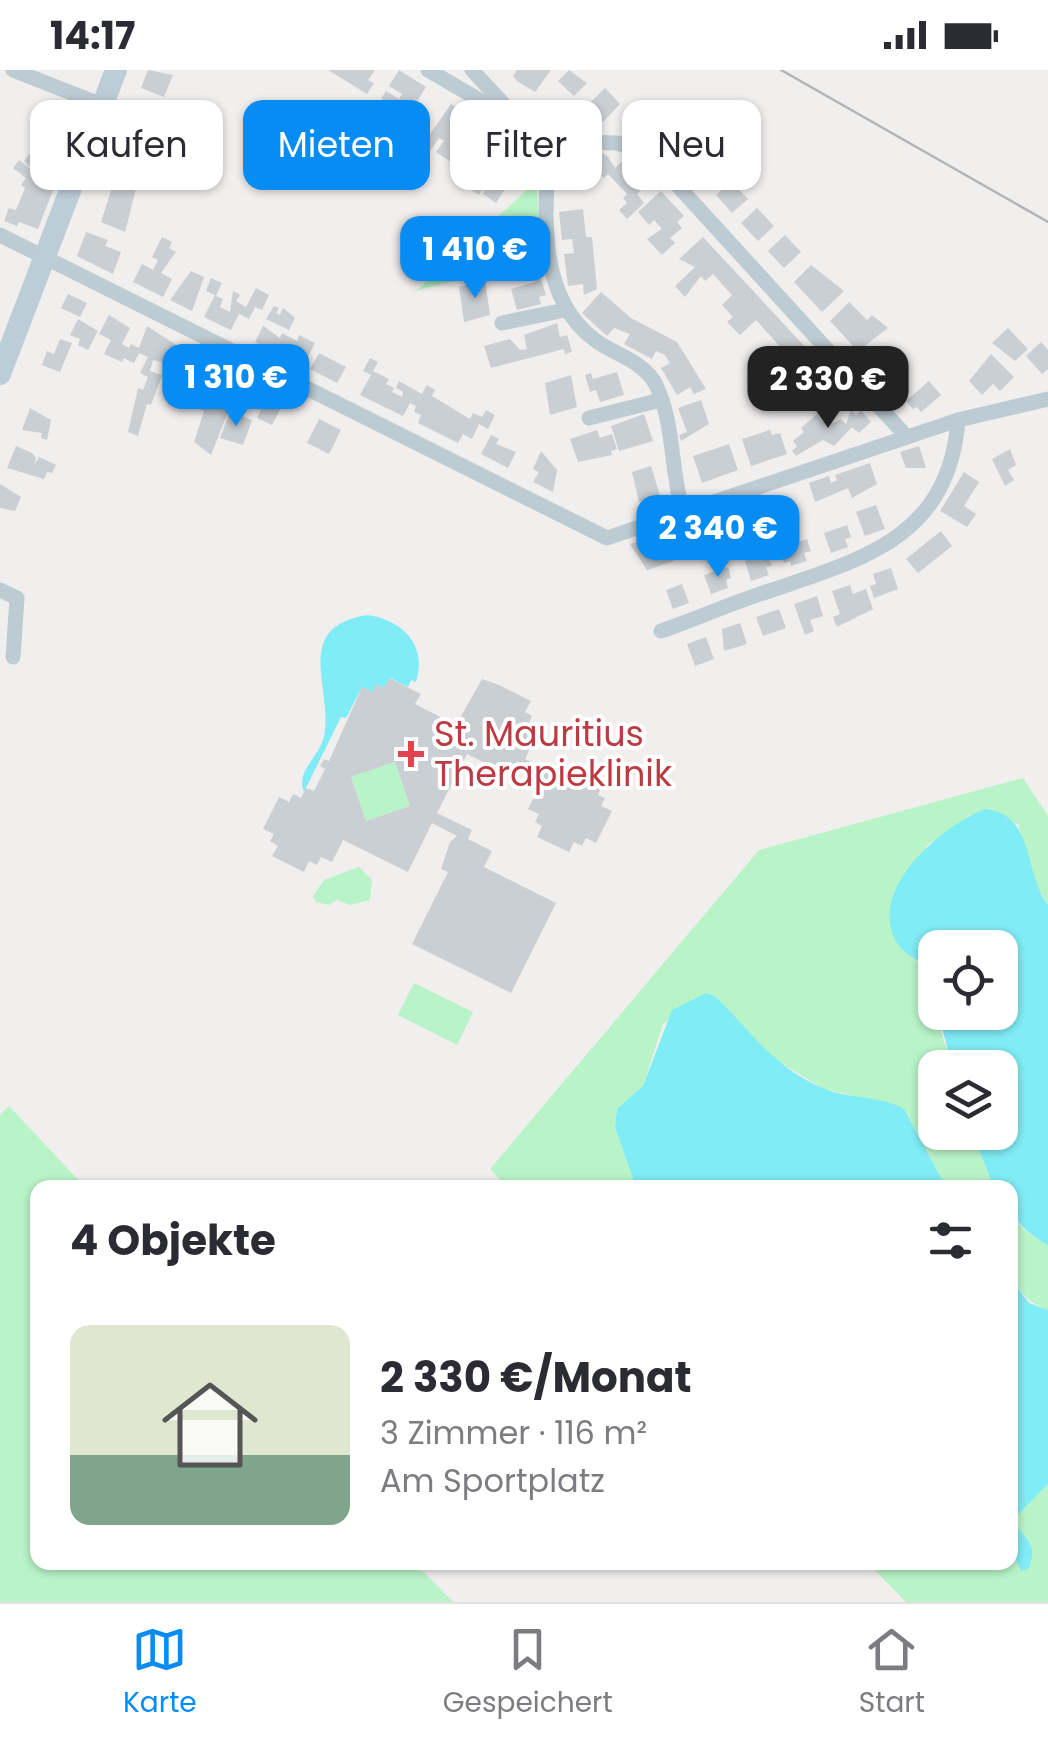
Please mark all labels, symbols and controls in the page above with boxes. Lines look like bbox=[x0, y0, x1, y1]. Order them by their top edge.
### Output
text: 14:17 bbox=[50, 9, 135, 62]
chip: Kaufen bbox=[30, 100, 223, 190]
chip: Mieten bbox=[243, 100, 430, 190]
chip: Filter bbox=[450, 100, 602, 190]
chip: Neu bbox=[622, 100, 761, 190]
pin: 1 410 € bbox=[383, 216, 567, 301]
text: 1 410 € bbox=[422, 226, 528, 271]
pin: 1 310 € bbox=[144, 344, 328, 429]
pin: 2 330 € bbox=[736, 346, 920, 431]
text: 1 310 € bbox=[184, 354, 288, 399]
text: 2 330 € bbox=[770, 356, 886, 401]
pin: 2 340 € bbox=[626, 495, 810, 580]
text: 2 340 € bbox=[658, 505, 778, 550]
place label: St. Mauritius Therapieklinik bbox=[434, 709, 672, 798]
marker: St. Mauritius Therapieklinik bbox=[398, 741, 424, 767]
map controls bbox=[918, 930, 1018, 1150]
button: locate bbox=[918, 930, 1018, 1030]
button: layers bbox=[918, 1050, 1018, 1150]
text: 4 Objekte bbox=[70, 1211, 276, 1270]
icon: filters bbox=[923, 1213, 978, 1268]
text: 2 330 €/Monat bbox=[380, 1348, 692, 1407]
icon: home bbox=[150, 1365, 270, 1485]
text: 3 Zimmer · 116 m² bbox=[380, 1410, 647, 1455]
text: Am Sportplatz bbox=[380, 1458, 605, 1503]
tab: Karte bbox=[123, 1622, 197, 1724]
tab: Gespeichert bbox=[443, 1622, 613, 1724]
tab: Start bbox=[859, 1622, 925, 1724]

